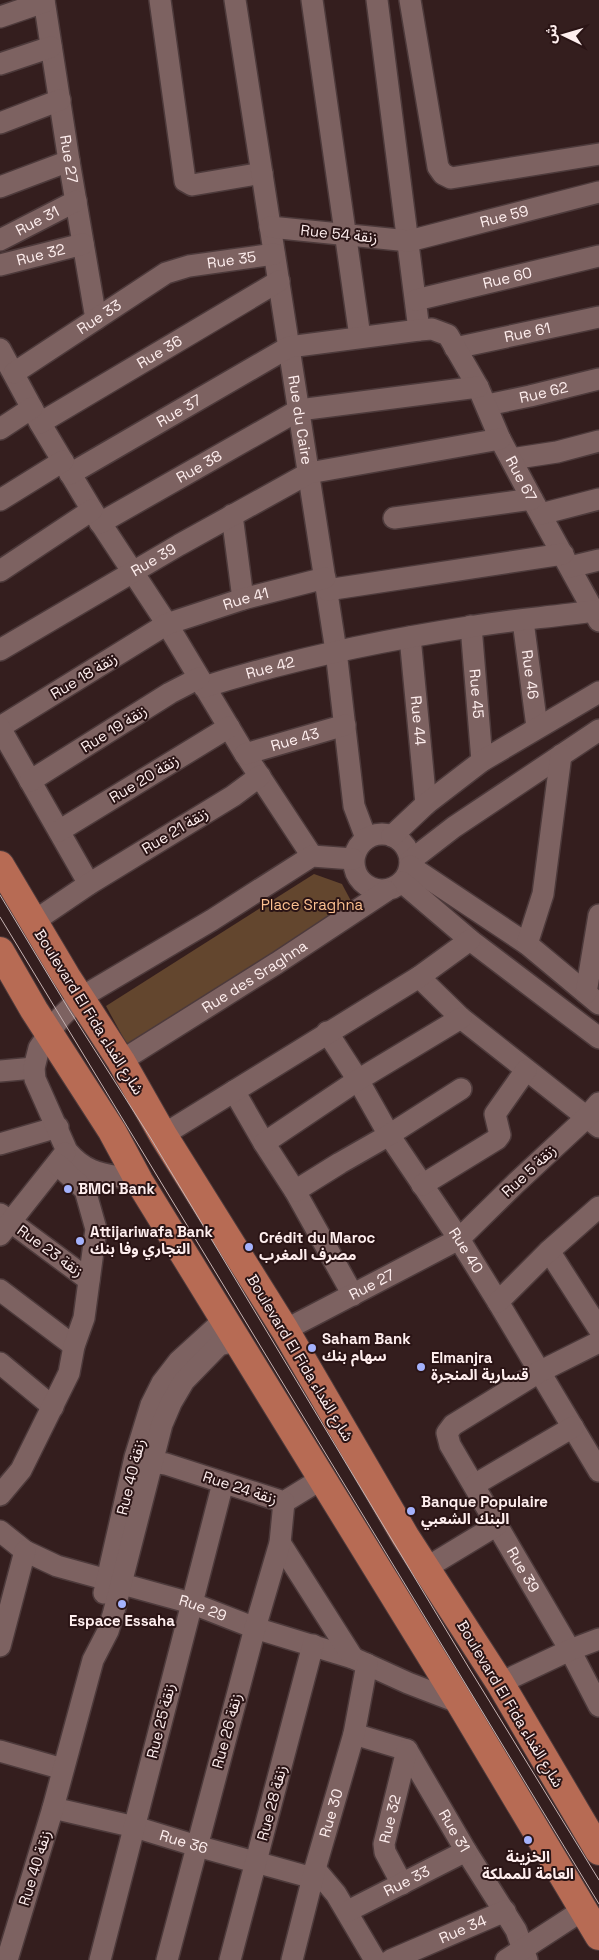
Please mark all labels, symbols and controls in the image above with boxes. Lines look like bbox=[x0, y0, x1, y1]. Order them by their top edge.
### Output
north arrow bbox=[539, 10, 589, 60]
text: ش bbox=[541, 24, 561, 44]
street label: Rue 27 bbox=[56, 133, 83, 185]
street label: Rue 31 bbox=[12, 201, 62, 239]
street label: Rue 59 bbox=[478, 201, 530, 231]
street label: Rue 54 زنقة bbox=[300, 220, 379, 247]
street label: Rue 32 bbox=[14, 239, 67, 269]
street label: Rue 35 bbox=[206, 247, 257, 272]
street label: Rue 60 bbox=[481, 262, 534, 293]
street label: Rue 33 bbox=[73, 295, 125, 338]
street label: Rue 61 bbox=[502, 318, 552, 346]
street label: Rue 36 bbox=[133, 331, 185, 372]
street label: Rue du Caire bbox=[284, 374, 317, 466]
street label: Rue 62 bbox=[517, 377, 570, 407]
street label: Rue 37 bbox=[153, 390, 205, 431]
street label: Rue 38 bbox=[173, 446, 225, 487]
street label: Rue 67 bbox=[502, 453, 542, 505]
street label: Rue 39 bbox=[127, 539, 180, 580]
street label: Rue 41 bbox=[220, 583, 271, 614]
street label: Rue 18 زنقة bbox=[47, 648, 121, 703]
street label: Rue 46 bbox=[518, 648, 543, 700]
street label: Rue 42 bbox=[243, 652, 297, 683]
street label: Rue 45 bbox=[466, 668, 489, 719]
street label: Rue 44 bbox=[407, 695, 430, 746]
street label: Rue 19 زنقة bbox=[77, 701, 150, 756]
street label: Rue 43 bbox=[268, 723, 321, 755]
street label: Rue 20 زنقة bbox=[106, 750, 182, 807]
street label: Rue 21 زنقة bbox=[138, 803, 212, 858]
park label: Place Sraghna bbox=[261, 895, 364, 914]
street label: Boulevard El Fida شارع الفداء bbox=[28, 925, 148, 1100]
street label: Rue des Sraghna bbox=[198, 935, 311, 1017]
street label: Rue 5 زنقة bbox=[497, 1140, 560, 1201]
place label: BMCI Bank bbox=[78, 1179, 155, 1198]
marker: BMCI Bank bbox=[62, 1183, 74, 1195]
street label: Rue 23 زنقة bbox=[14, 1220, 87, 1281]
place label: Attijariwafa Bank التجاري وفا بنك bbox=[90, 1222, 214, 1260]
street label: Rue 40 bbox=[445, 1224, 488, 1277]
place label: Crédit du Maroc مصرف المغرب bbox=[259, 1228, 376, 1264]
marker: Attijariwafa Bank التجاري وفا بنك bbox=[74, 1235, 86, 1247]
marker: Crédit du Maroc مصرف المغرب bbox=[243, 1241, 255, 1253]
street label: Rue 27 bbox=[346, 1264, 398, 1304]
street label: Boulevard El Fida شارع الفداء bbox=[240, 1271, 358, 1446]
place label: Saham Bank سهام بنك bbox=[322, 1329, 411, 1367]
marker: Saham Bank سهام بنك bbox=[306, 1342, 318, 1354]
place label: Elmanjra قسارية المنجرة bbox=[431, 1348, 529, 1384]
marker: Elmanjra قسارية المنجرة bbox=[415, 1361, 427, 1373]
street label: Rue 40 زنقة bbox=[112, 1437, 149, 1517]
street label: Rue 24 زنقة bbox=[201, 1467, 280, 1508]
place label: Banque Populaire البنك الشعبي bbox=[421, 1492, 548, 1530]
marker: Banque Populaire البنك الشعبي bbox=[405, 1505, 417, 1517]
street label: Rue 39 bbox=[503, 1543, 544, 1596]
street label: Rue 29 bbox=[177, 1590, 230, 1625]
marker: Espace Essaha bbox=[116, 1598, 128, 1610]
place label: Espace Essaha bbox=[69, 1611, 175, 1630]
street label: Boulevard El Fida شارع الفداء bbox=[450, 1617, 568, 1792]
street label: Rue 25 زنقة bbox=[142, 1681, 179, 1761]
street label: Rue 26 زنقة bbox=[207, 1691, 246, 1771]
street label: Rue 28 زنقة bbox=[252, 1763, 291, 1843]
street label: Rue 30 bbox=[315, 1786, 347, 1840]
street label: Rue 32 bbox=[375, 1793, 405, 1845]
street label: Rue 31 bbox=[435, 1806, 475, 1855]
street label: Rue 36 bbox=[157, 1825, 210, 1858]
street label: Rue 40 زنقة bbox=[14, 1828, 55, 1908]
marker: الخزينة العامة للمملكة bbox=[522, 1834, 534, 1846]
place label: الخزينة العامة للمملكة bbox=[482, 1847, 574, 1883]
street label: Rue 33 bbox=[380, 1861, 433, 1900]
street label: Rue 34 bbox=[436, 1910, 489, 1947]

